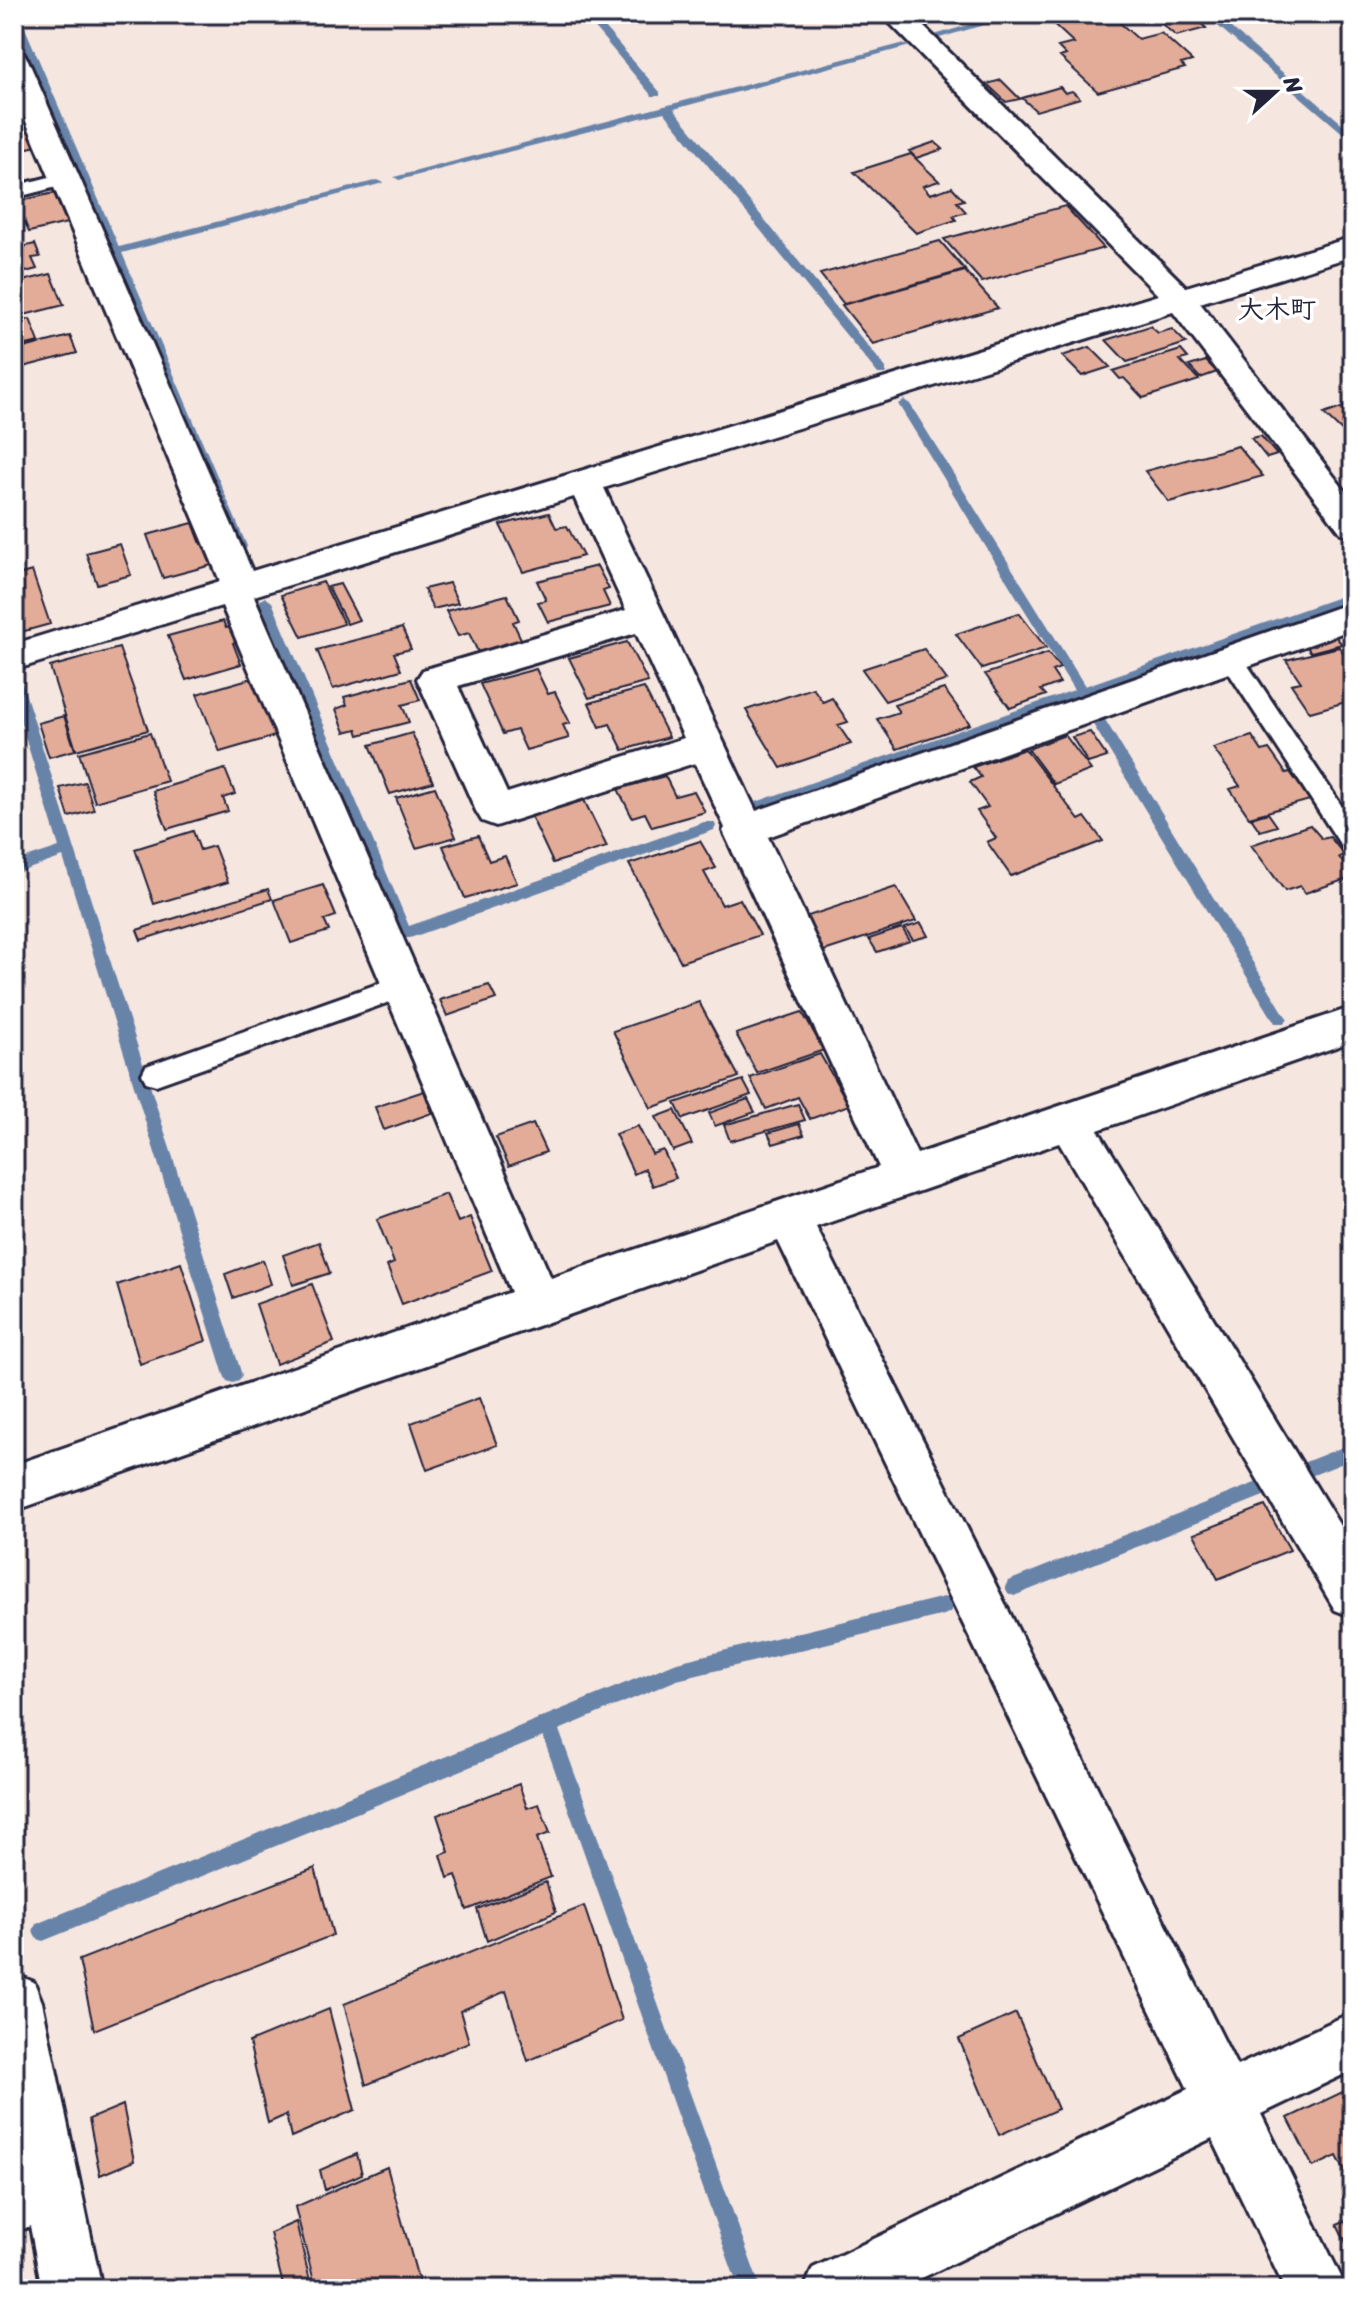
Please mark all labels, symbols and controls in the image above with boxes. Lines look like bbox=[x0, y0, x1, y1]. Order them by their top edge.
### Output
north arrow bbox=[1235, 52, 1315, 132]
text: N bbox=[1272, 70, 1314, 100]
district label: 大木町 bbox=[1238, 286, 1316, 332]

